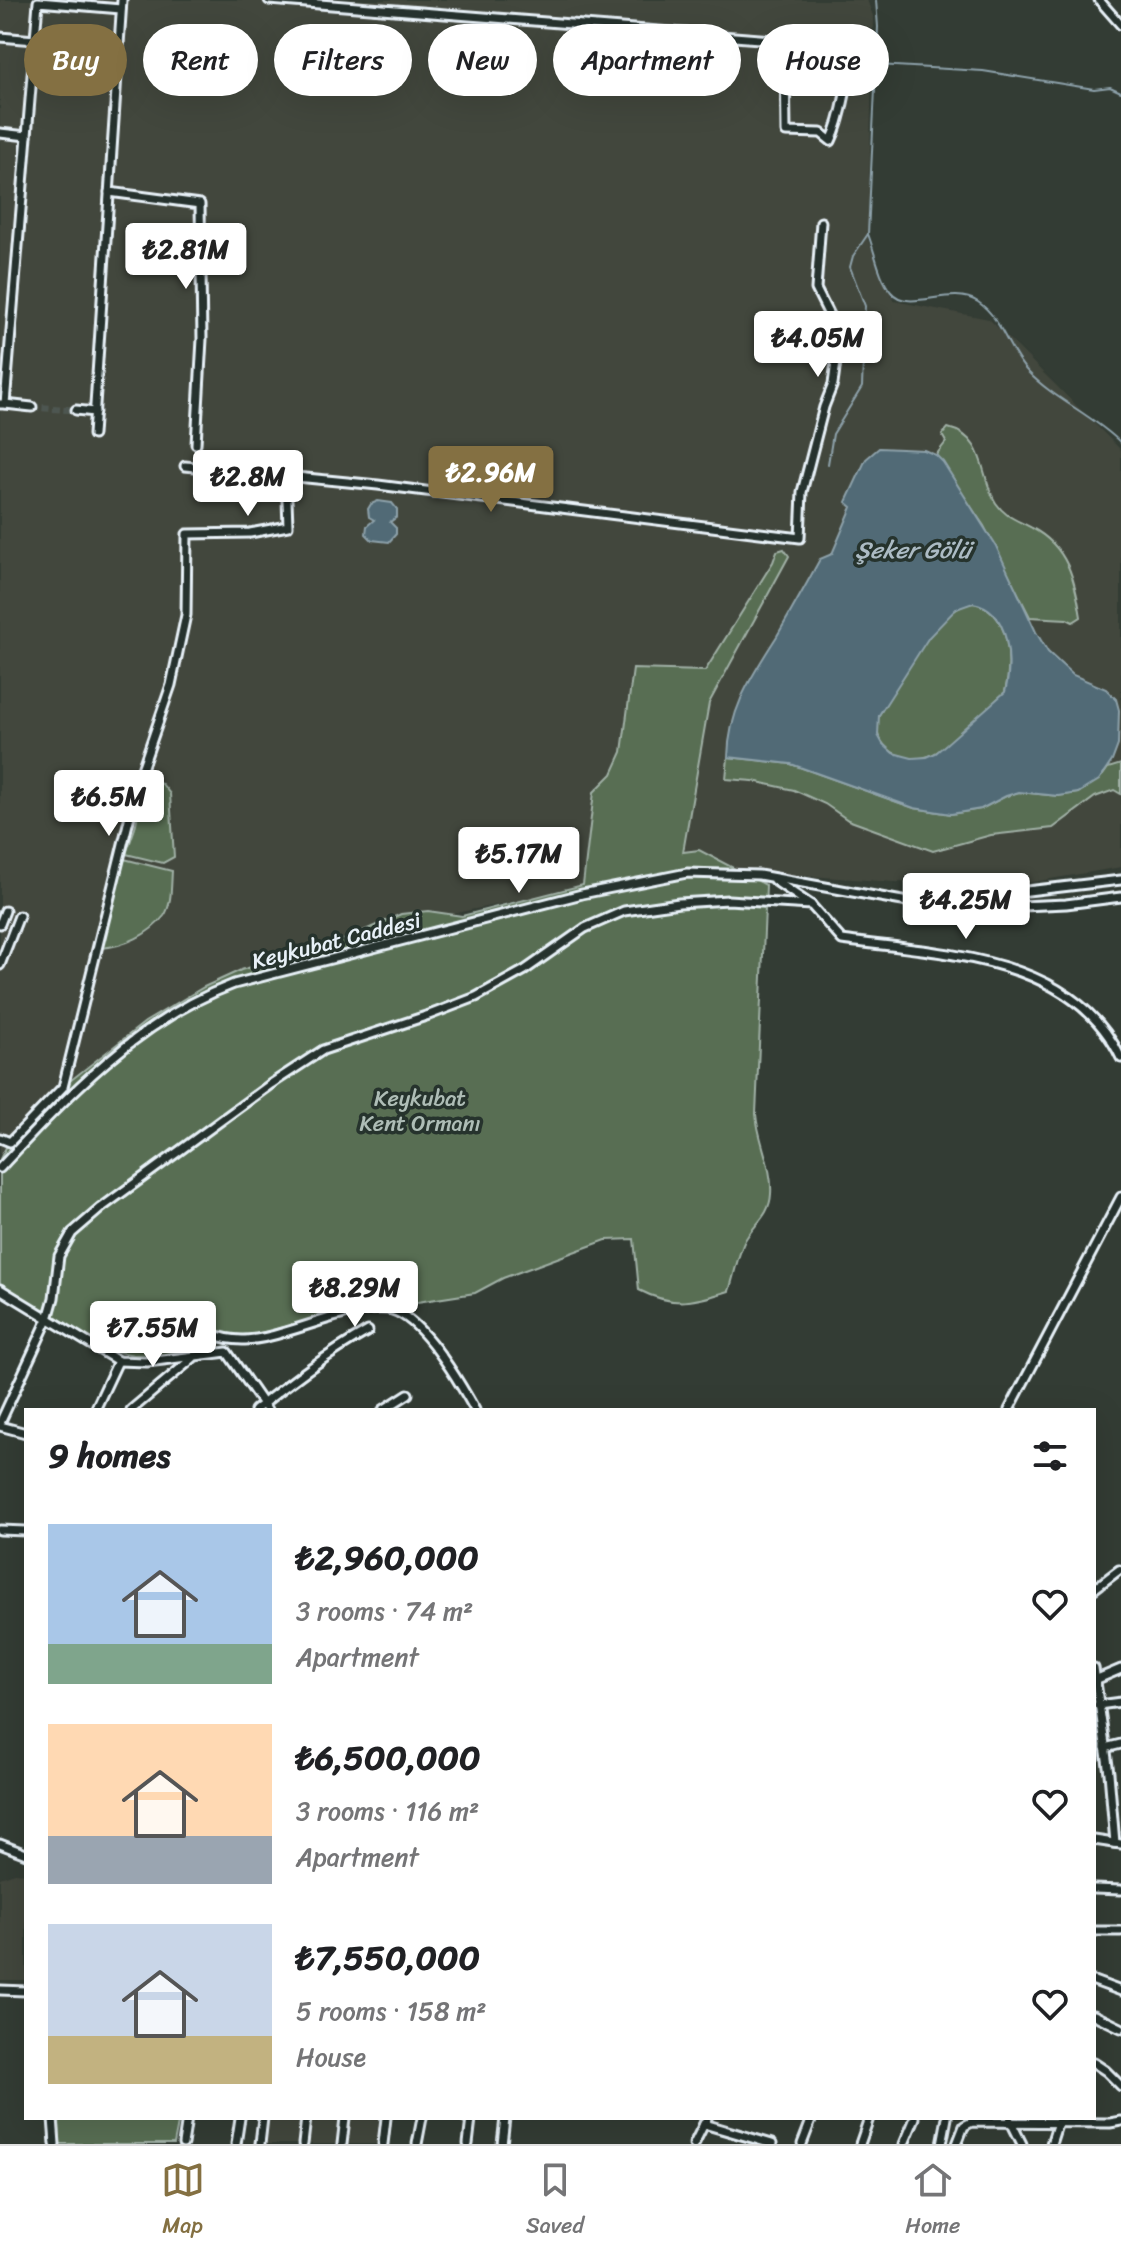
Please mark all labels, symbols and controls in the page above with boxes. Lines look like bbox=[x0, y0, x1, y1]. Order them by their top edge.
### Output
chip: Buy bbox=[24, 24, 127, 96]
chip: Rent bbox=[143, 24, 258, 96]
chip: Filters bbox=[274, 24, 412, 96]
chip: New bbox=[428, 24, 537, 96]
chip: Apartment bbox=[553, 24, 741, 96]
chip: House bbox=[757, 24, 889, 96]
pin: ₺2.81M bbox=[121, 223, 251, 291]
text: ₺2.81M bbox=[143, 226, 229, 272]
pin: ₺4.05M bbox=[753, 311, 883, 379]
text: ₺4.05M bbox=[772, 314, 864, 360]
pin: ₺2.96M bbox=[426, 446, 556, 514]
text: ₺2.96M bbox=[446, 449, 536, 495]
pin: ₺2.8M bbox=[192, 450, 304, 518]
text: ₺2.8M bbox=[211, 453, 285, 499]
water label: Şeker Gölü bbox=[855, 529, 976, 571]
pin: ₺6.5M bbox=[53, 770, 165, 838]
text: ₺6.5M bbox=[72, 773, 146, 819]
pin: ₺5.17M bbox=[454, 827, 584, 895]
text: ₺5.17M bbox=[476, 830, 562, 876]
pin: ₺4.25M bbox=[901, 873, 1031, 941]
text: ₺4.25M bbox=[921, 876, 1011, 922]
street label: Keykubat Caddesi bbox=[247, 900, 426, 980]
park label: Keykubat Kent Ormanı bbox=[359, 1079, 481, 1143]
pin: ₺8.29M bbox=[290, 1261, 420, 1329]
text: ₺8.29M bbox=[310, 1264, 400, 1310]
pin: ₺7.55M bbox=[88, 1301, 218, 1369]
text: ₺7.55M bbox=[108, 1304, 198, 1350]
text: 9 homes bbox=[48, 1426, 170, 1486]
icon: filters bbox=[1028, 1434, 1072, 1478]
text: ₺2,960,000 bbox=[296, 1528, 479, 1588]
icon: home bbox=[112, 1556, 208, 1652]
icon: heart bbox=[1028, 1582, 1072, 1626]
text: 3 rooms · 74 m² bbox=[296, 1588, 473, 1634]
text: Apartment bbox=[296, 1634, 419, 1680]
text: ₺6,500,000 bbox=[296, 1728, 481, 1788]
icon: home bbox=[112, 1756, 208, 1852]
icon: heart bbox=[1028, 1782, 1072, 1826]
text: 3 rooms · 116 m² bbox=[296, 1788, 479, 1834]
text: Apartment bbox=[296, 1834, 419, 1880]
text: ₺7,550,000 bbox=[296, 1928, 480, 1988]
icon: home bbox=[112, 1956, 208, 2052]
icon: heart bbox=[1028, 1982, 1072, 2026]
text: 5 rooms · 158 m² bbox=[296, 1988, 487, 2034]
text: House bbox=[296, 2034, 366, 2080]
tab: Map bbox=[161, 2158, 205, 2245]
tab: Saved bbox=[526, 2158, 584, 2245]
tab: Home bbox=[905, 2158, 960, 2245]

